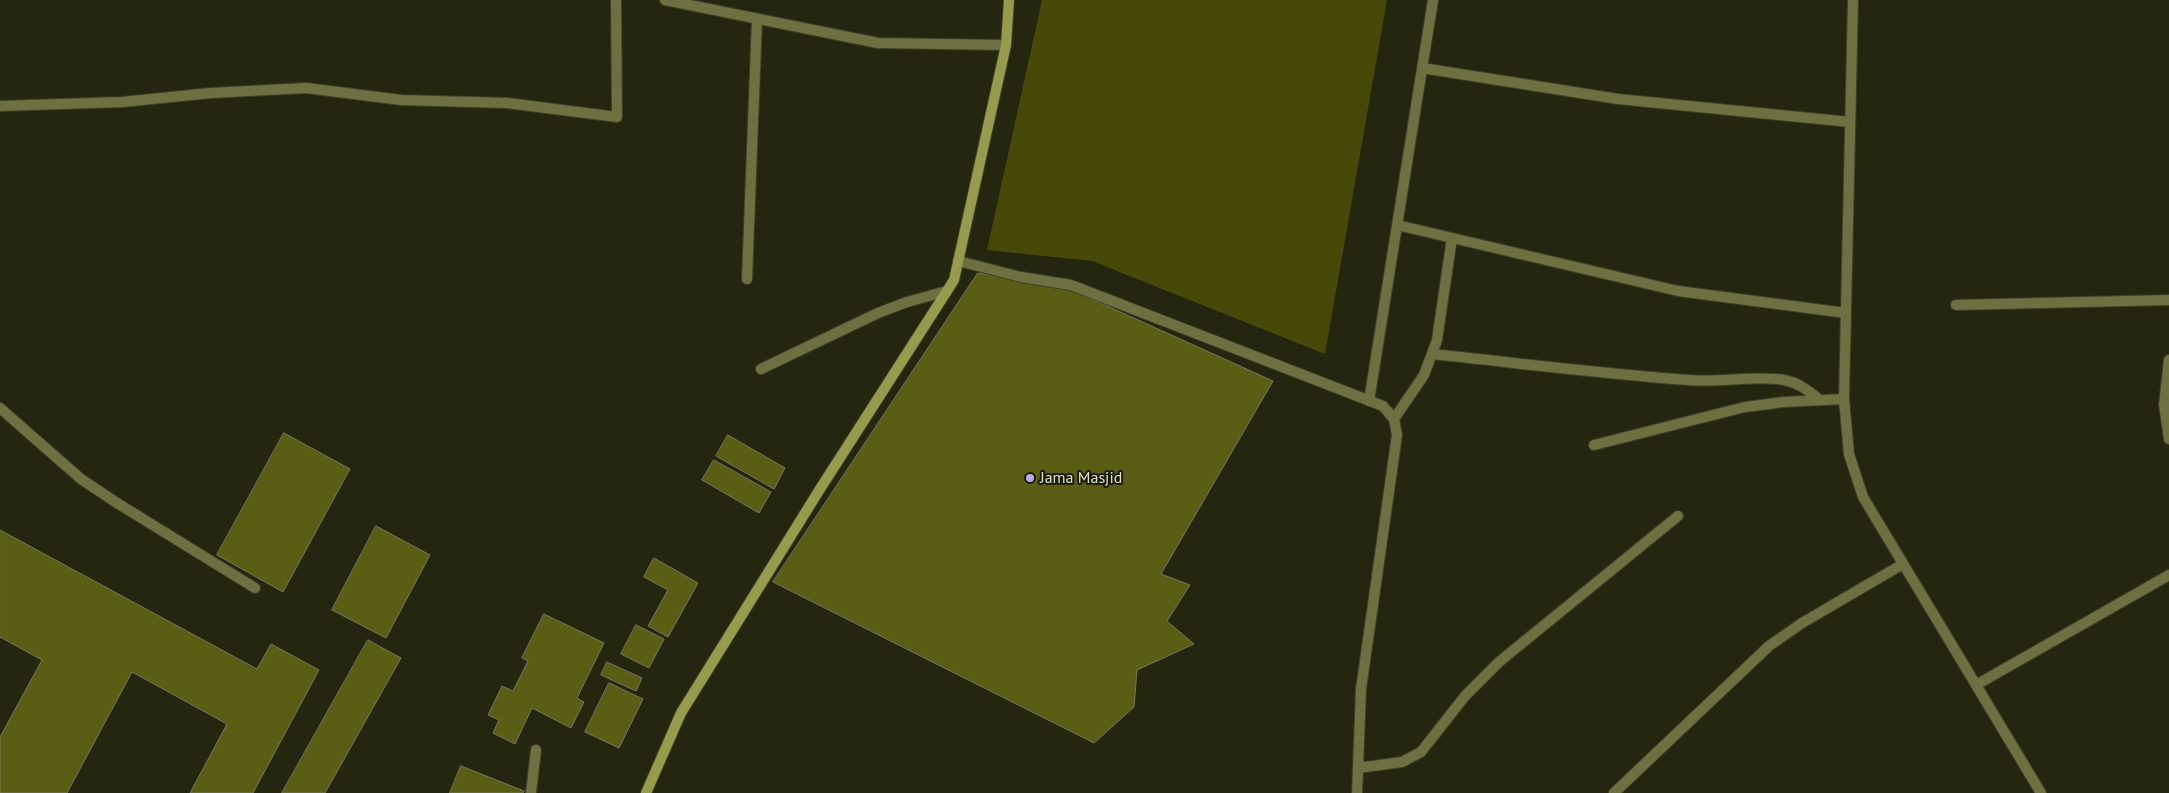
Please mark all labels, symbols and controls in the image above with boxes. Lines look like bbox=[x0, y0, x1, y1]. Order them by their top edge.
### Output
place label: Jama Masjid bbox=[1040, 468, 1122, 488]
marker: Jama Masjid bbox=[1024, 472, 1036, 484]

